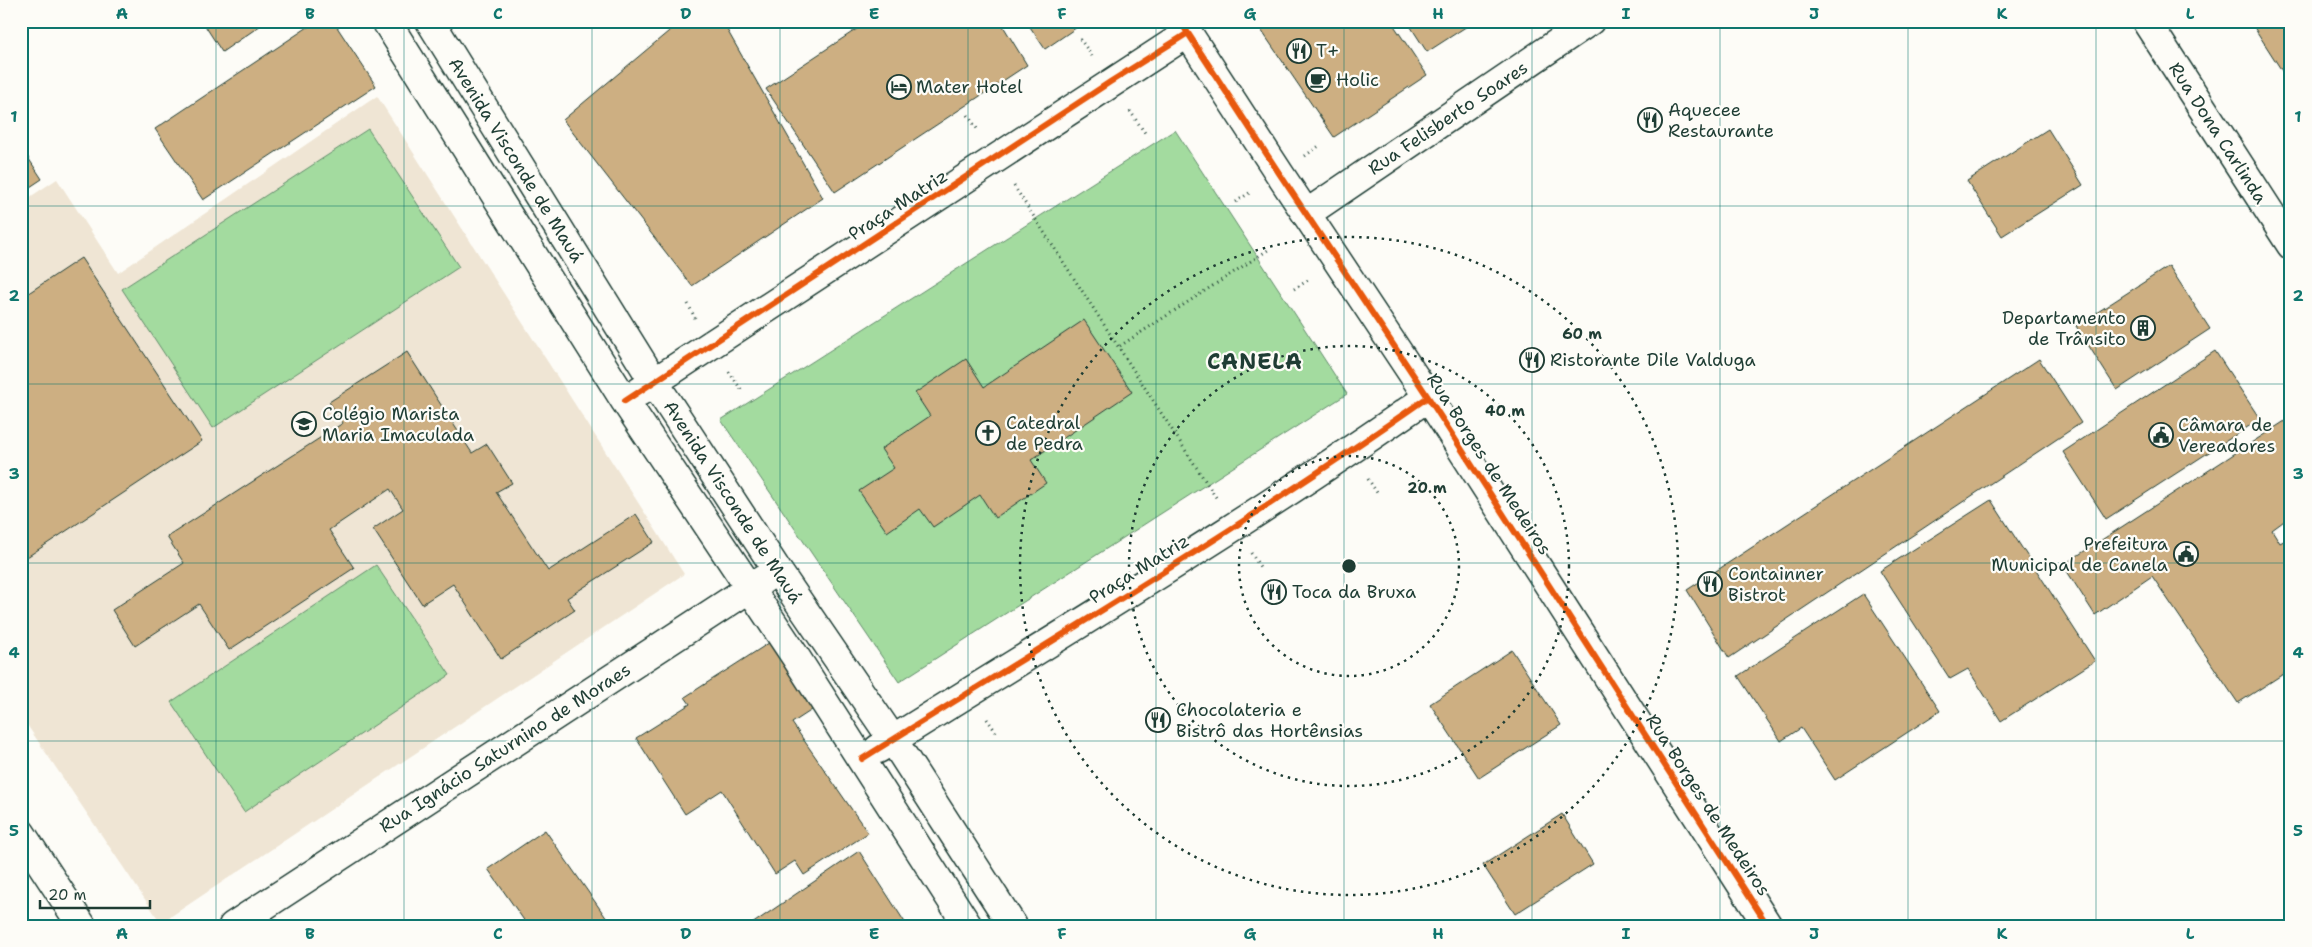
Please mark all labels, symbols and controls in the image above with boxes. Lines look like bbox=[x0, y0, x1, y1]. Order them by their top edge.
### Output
text: A bbox=[116, 3, 128, 24]
text: B bbox=[305, 3, 315, 24]
text: C bbox=[493, 3, 503, 24]
text: D bbox=[680, 3, 692, 24]
text: E bbox=[869, 3, 879, 24]
text: F bbox=[1057, 3, 1067, 24]
text: G bbox=[1244, 3, 1257, 24]
text: H bbox=[1432, 3, 1444, 24]
text: I bbox=[1622, 3, 1631, 24]
text: J bbox=[1809, 3, 1819, 24]
text: K bbox=[1997, 3, 2008, 24]
text: L bbox=[2186, 3, 2195, 24]
restaurant icon: T+ bbox=[1286, 38, 1312, 64]
place label: T+ bbox=[1316, 39, 1340, 63]
street label: Avenida Visconde de Mauá bbox=[443, 53, 589, 267]
street label: Rua Felisberto Soares bbox=[1363, 55, 1533, 181]
street label: Rua Dona Carlinda bbox=[2163, 58, 2273, 208]
cafe icon: Holic bbox=[1305, 67, 1331, 93]
place label: Holic bbox=[1336, 68, 1379, 92]
hotel icon: Mater Hotel bbox=[886, 74, 912, 100]
place label: Mater Hotel bbox=[916, 75, 1023, 99]
place label: Aquecee Restaurante bbox=[1668, 98, 1774, 143]
text: 1 bbox=[10, 106, 18, 127]
text: 1 bbox=[2294, 106, 2302, 127]
restaurant icon: Aquecee Restaurante bbox=[1637, 107, 1663, 133]
street label: Praça Matriz bbox=[844, 164, 952, 246]
text: 2 bbox=[8, 285, 20, 306]
text: 2 bbox=[2292, 285, 2304, 306]
place label: Departamento de Trânsito bbox=[2002, 306, 2126, 351]
building icon: Departamento de Trânsito bbox=[2130, 315, 2156, 341]
text: 60 m bbox=[1562, 324, 1602, 344]
district label: CANELA bbox=[1207, 347, 1303, 376]
restaurant icon: Ristorante Dile Valduga bbox=[1519, 347, 1545, 373]
place label: Ristorante Dile Valduga bbox=[1550, 348, 1756, 372]
street label: Rua Borges de Medeiros bbox=[1421, 368, 1557, 560]
street label: Avenida Visconde de Mauá bbox=[658, 396, 808, 608]
text: 40 m bbox=[1485, 401, 1525, 421]
place label: Colégio Marista Maria Imaculada bbox=[322, 402, 474, 447]
school or university icon: Colégio Marista Maria Imaculada bbox=[291, 411, 317, 437]
place label: Catedral de Pedra bbox=[1006, 411, 1083, 456]
place label: Câmara de Vereadores bbox=[2178, 413, 2275, 458]
church icon: Catedral de Pedra bbox=[975, 420, 1001, 446]
public building icon: Câmara de Vereadores bbox=[2148, 422, 2174, 448]
text: 3 bbox=[8, 463, 20, 484]
text: 3 bbox=[2292, 463, 2304, 484]
text: 20 m bbox=[1407, 478, 1447, 498]
street label: Praça Matriz bbox=[1084, 529, 1194, 609]
place label: Prefeitura Municipal de Canela bbox=[1991, 532, 2168, 577]
public building icon: Prefeitura Municipal de Canela bbox=[2173, 541, 2199, 567]
centre of rings bbox=[1340, 557, 1358, 575]
place label: Containner Bistrot bbox=[1728, 562, 1824, 607]
restaurant icon: Containner Bistrot bbox=[1697, 571, 1723, 597]
restaurant icon: Toca da Bruxa bbox=[1261, 579, 1287, 605]
place label: Toca da Bruxa bbox=[1292, 580, 1416, 604]
text: 4 bbox=[8, 642, 20, 663]
text: 4 bbox=[2292, 642, 2304, 663]
street label: Rua Ignácio Saturnino de Moraes bbox=[375, 658, 635, 838]
place label: Chocolateria e Bistrô das Hortênsias bbox=[1176, 698, 1363, 743]
restaurant icon: Chocolateria e Bistrô das Hortênsias bbox=[1145, 707, 1171, 733]
street label: Rua Borges de Medeiros bbox=[1640, 709, 1776, 901]
text: 5 bbox=[9, 820, 19, 841]
text: 5 bbox=[2293, 820, 2303, 841]
scale bar bbox=[40, 877, 150, 909]
text: 20 m bbox=[48, 885, 87, 905]
text: A bbox=[116, 923, 128, 944]
text: B bbox=[305, 923, 315, 944]
text: C bbox=[493, 923, 503, 944]
text: D bbox=[680, 923, 692, 944]
text: E bbox=[869, 923, 879, 944]
text: F bbox=[1057, 923, 1067, 944]
text: G bbox=[1244, 923, 1257, 944]
text: H bbox=[1432, 923, 1444, 944]
text: I bbox=[1622, 923, 1631, 944]
text: J bbox=[1809, 923, 1819, 944]
text: K bbox=[1997, 923, 2008, 944]
text: L bbox=[2186, 923, 2195, 944]

